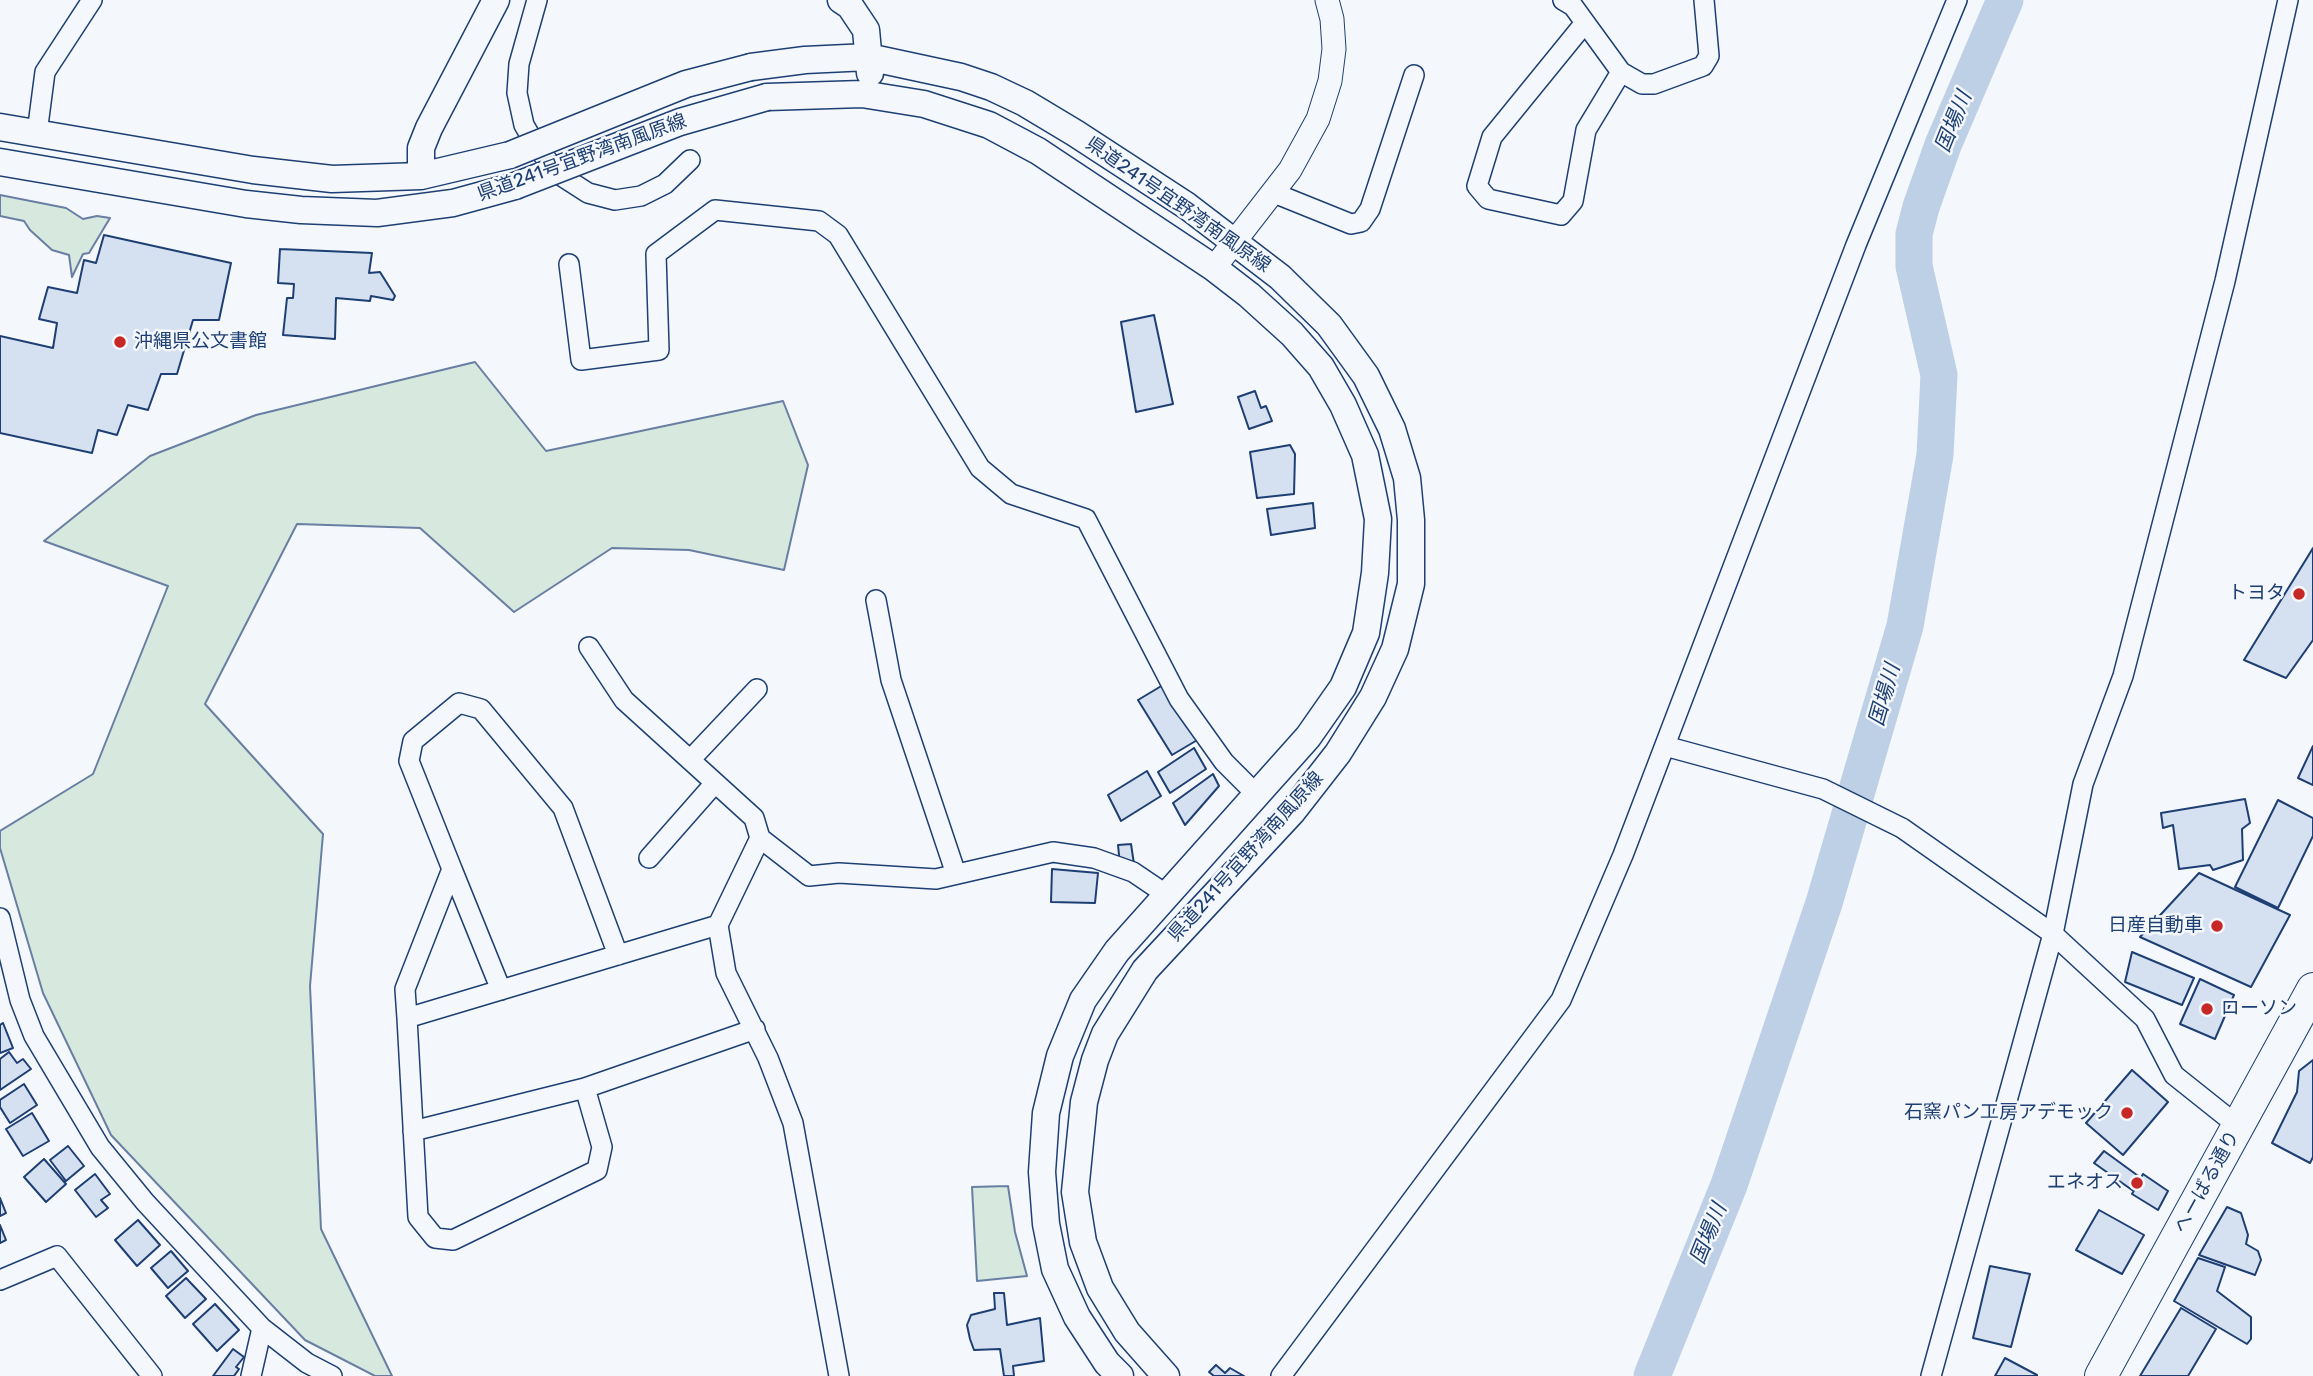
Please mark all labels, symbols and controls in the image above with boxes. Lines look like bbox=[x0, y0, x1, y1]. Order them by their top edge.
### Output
water label: 国場川 bbox=[1931, 88, 1977, 156]
street label: 県道241号宜野湾南風原線 bbox=[474, 110, 690, 206]
street label: 県道241号宜野湾南風原線 bbox=[1081, 132, 1275, 278]
place label: 沖縄県公文書館 bbox=[134, 331, 267, 353]
marker: 沖縄県公文書館 bbox=[112, 334, 128, 350]
place label: トヨタ bbox=[2228, 583, 2285, 605]
marker: トヨタ bbox=[2291, 586, 2307, 602]
water label: 国場川 bbox=[1864, 661, 1906, 729]
street label: 県道241号宜野湾南風原線 bbox=[1164, 767, 1328, 947]
place label: 日産自動車 bbox=[2108, 915, 2203, 937]
marker: 日産自動車 bbox=[2209, 918, 2225, 934]
place label: ローソン bbox=[2221, 998, 2297, 1020]
marker: ローソン bbox=[2199, 1001, 2215, 1017]
place label: 石窯パン工房アデモック bbox=[1904, 1102, 2113, 1124]
marker: 石窯パン工房アデモック bbox=[2119, 1105, 2135, 1121]
street label: へーばる通り bbox=[2169, 1127, 2245, 1237]
place label: エネオス bbox=[2047, 1172, 2123, 1194]
marker: エネオス bbox=[2129, 1175, 2145, 1191]
water label: 国場川 bbox=[1686, 1200, 1732, 1268]

